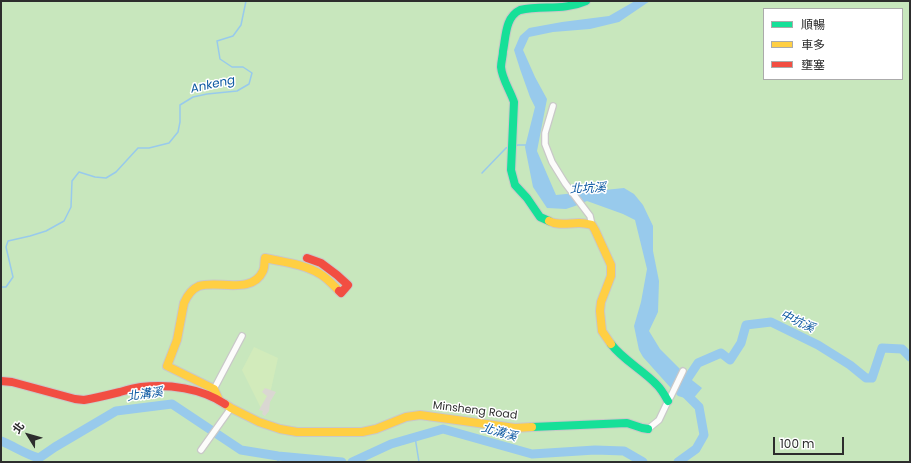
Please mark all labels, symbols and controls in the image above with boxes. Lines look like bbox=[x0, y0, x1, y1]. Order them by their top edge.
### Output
legend bbox=[763, 8, 903, 80]
text: 順暢 bbox=[801, 16, 825, 33]
text: 車多 bbox=[801, 36, 825, 53]
text: 壅塞 bbox=[801, 56, 825, 73]
water label: Ankeng bbox=[189, 73, 237, 97]
water label: 北坑溪 bbox=[570, 181, 606, 197]
water label: 中坑溪 bbox=[778, 308, 816, 336]
water label: 北溝溪 bbox=[126, 385, 164, 405]
street label: Minsheng Road bbox=[432, 399, 518, 423]
north arrow bbox=[8, 415, 48, 455]
text: 北 bbox=[9, 419, 28, 437]
water label: 北溝溪 bbox=[480, 421, 518, 445]
scale bar bbox=[775, 429, 846, 455]
text: 100 m bbox=[780, 435, 814, 452]

